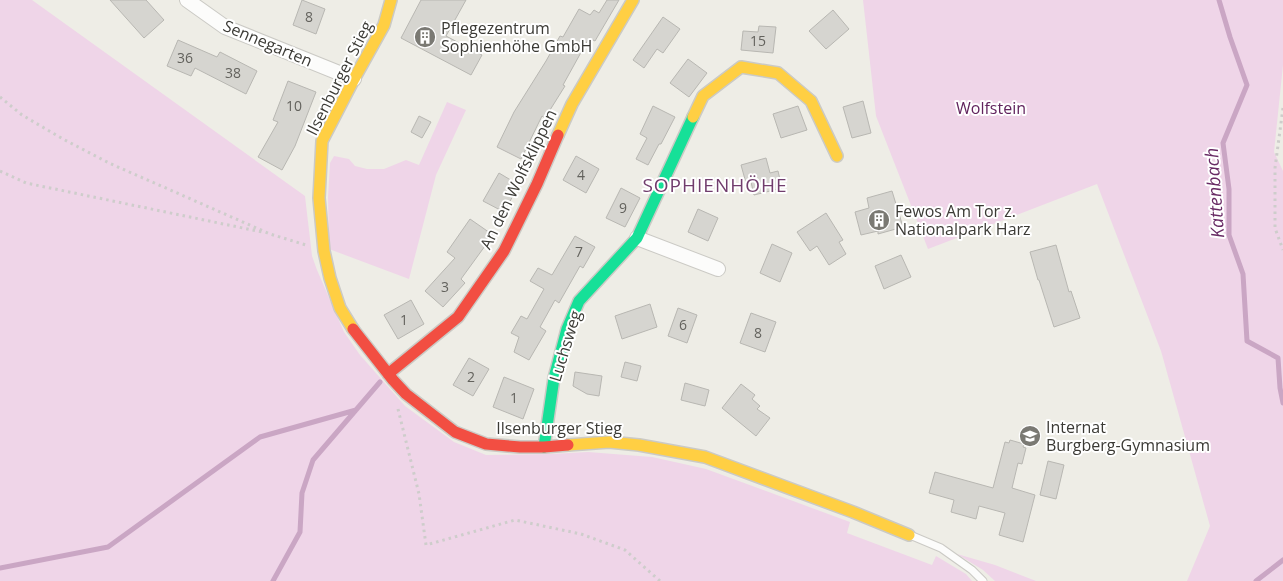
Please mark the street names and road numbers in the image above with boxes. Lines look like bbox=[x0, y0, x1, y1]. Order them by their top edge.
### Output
street label: Sennegarten bbox=[220, 14, 316, 72]
street label: Ilsenburger Stieg bbox=[301, 17, 377, 139]
street label: An den Wolfsklippen bbox=[475, 105, 561, 253]
street label: Luchsweg bbox=[544, 307, 586, 384]
street label: Ilsenburger Stieg bbox=[496, 417, 622, 439]

